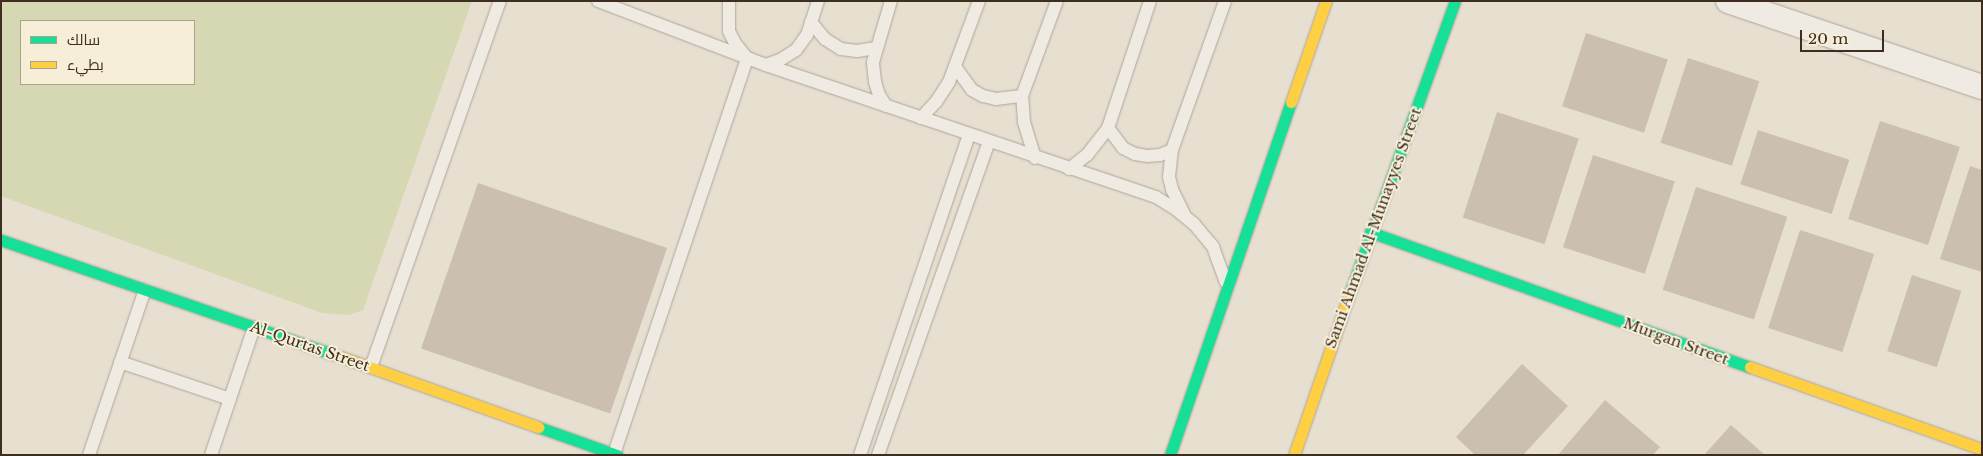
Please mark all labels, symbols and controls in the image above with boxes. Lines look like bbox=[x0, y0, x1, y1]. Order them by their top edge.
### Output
legend bbox=[20, 20, 195, 85]
scale bar bbox=[1803, 20, 1887, 52]
text: 20 m bbox=[1808, 29, 1848, 48]
text: سالك bbox=[67, 30, 100, 49]
text: بطيء bbox=[67, 55, 104, 74]
street label: Sami Ahmad Al-Munayyes Street bbox=[1321, 105, 1425, 351]
street label: Murgan Street bbox=[1621, 314, 1731, 368]
street label: Al-Qurtas Street bbox=[248, 317, 372, 375]

